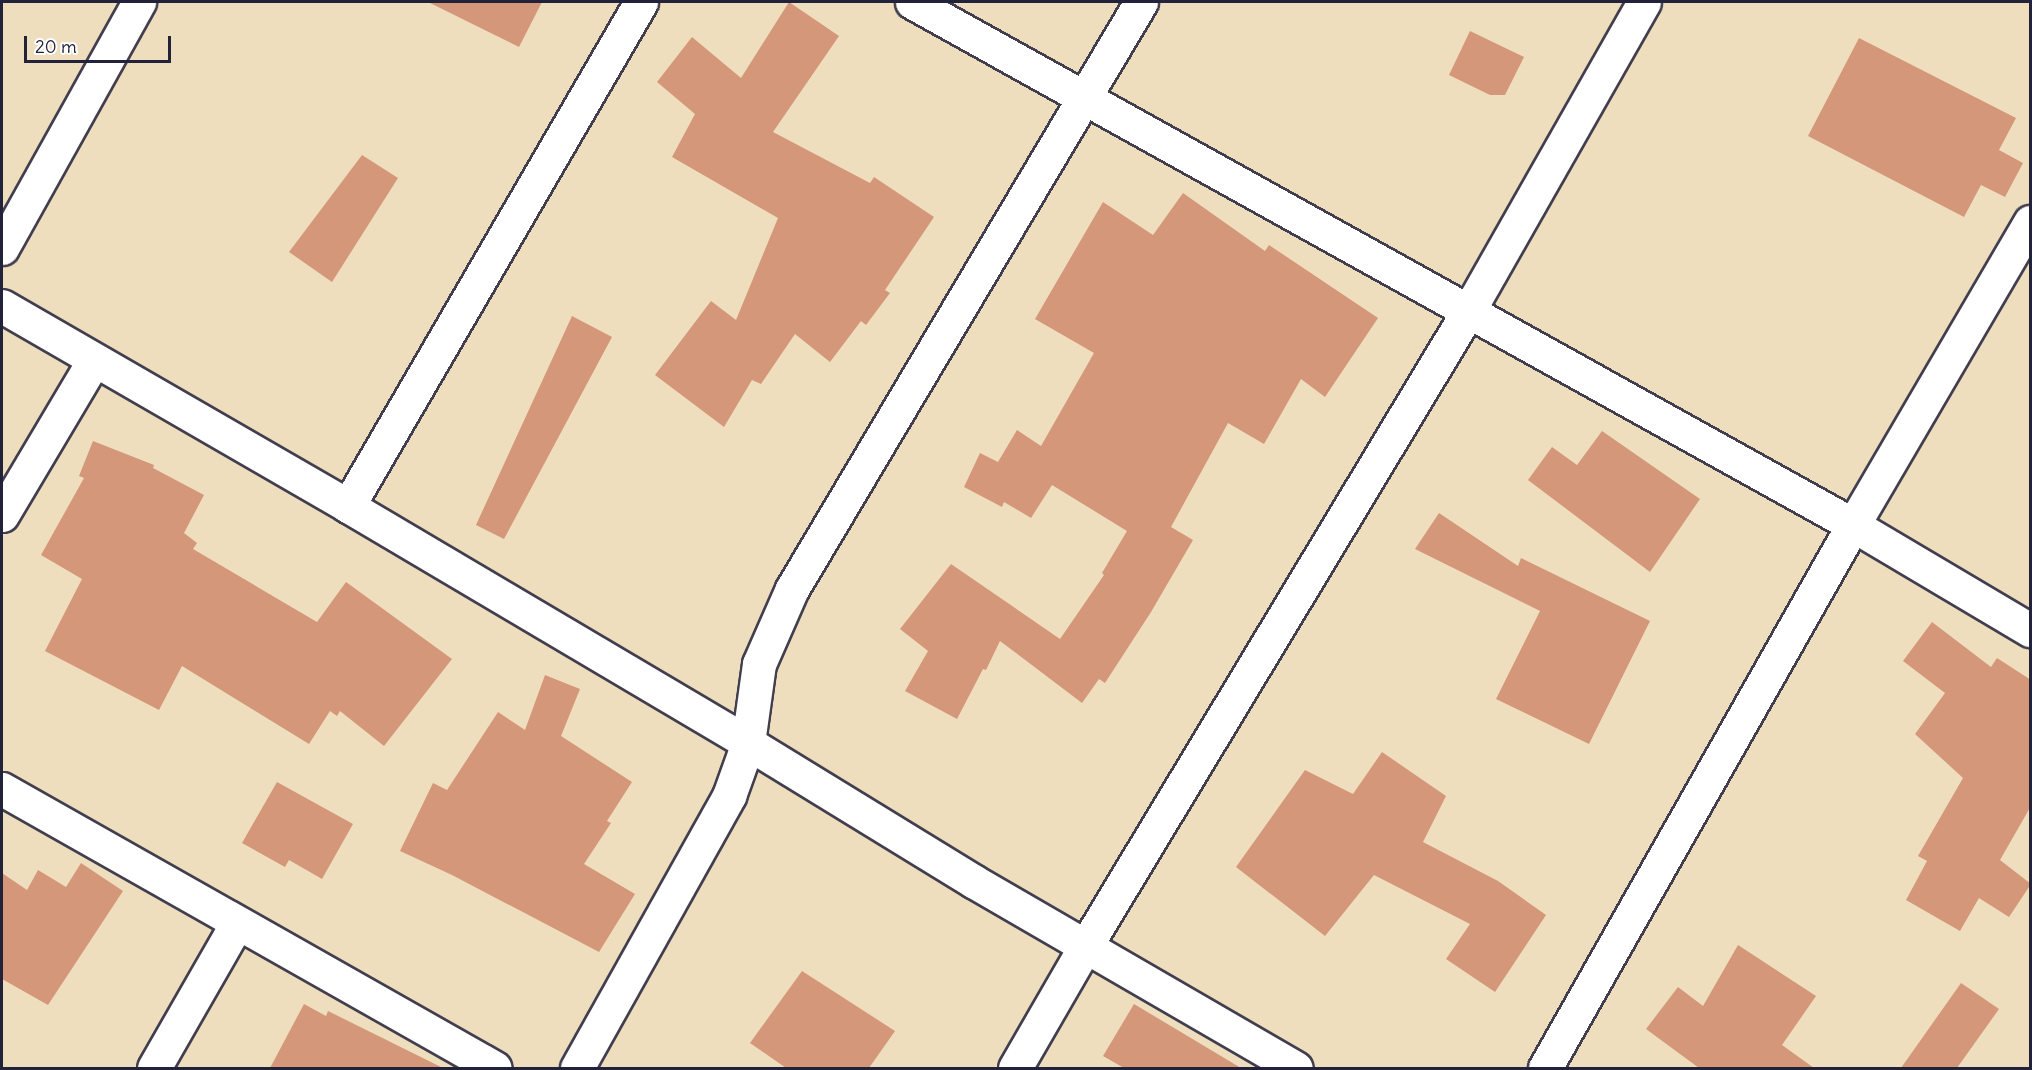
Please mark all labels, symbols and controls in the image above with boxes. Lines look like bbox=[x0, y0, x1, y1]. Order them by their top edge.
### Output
scale bar bbox=[27, 24, 174, 62]
text: 20 m bbox=[35, 35, 77, 58]

